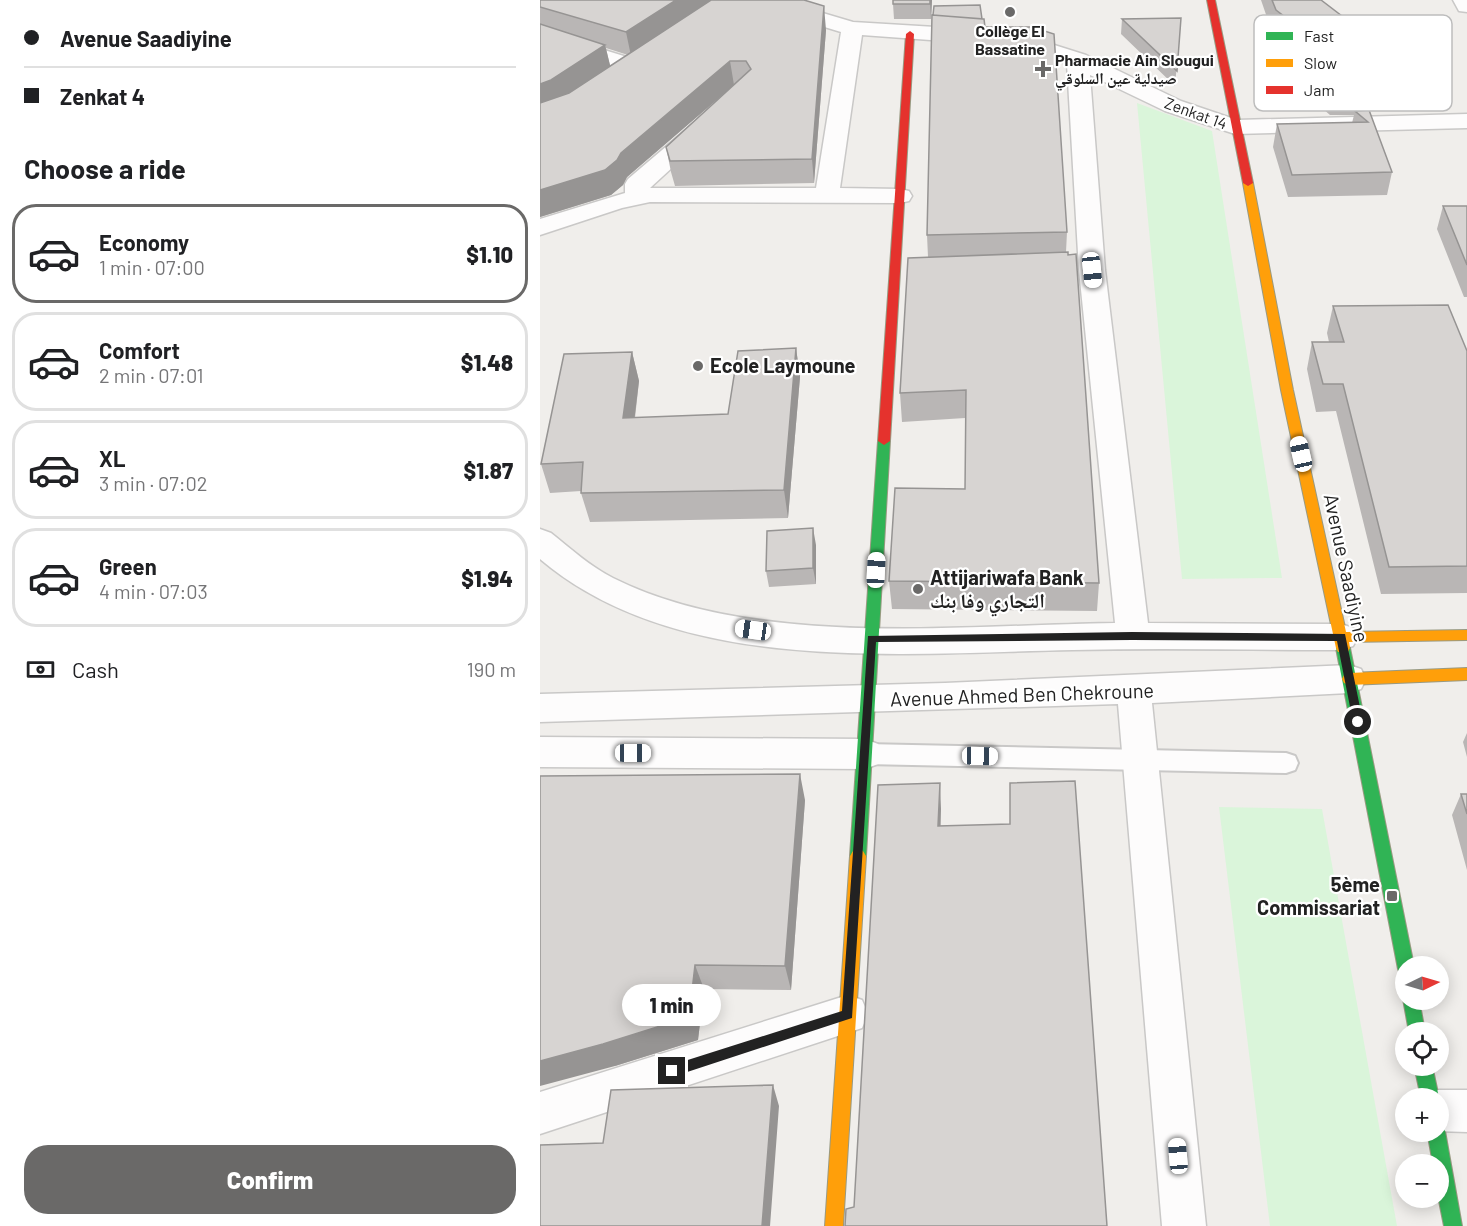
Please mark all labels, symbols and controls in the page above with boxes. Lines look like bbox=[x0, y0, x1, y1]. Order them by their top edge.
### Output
marker: Collège El Bassatine bbox=[1003, 5, 1017, 19]
legend bbox=[1254, 15, 1452, 111]
place label: Collège El Bassatine bbox=[975, 21, 1045, 58]
text: Avenue Saadiyine bbox=[60, 25, 232, 51]
text: Fast bbox=[1304, 26, 1334, 45]
place label: Pharmacie Ain Slougui صيدلية عين السلوقي bbox=[1055, 50, 1214, 91]
text: Slow bbox=[1304, 53, 1337, 72]
marker: Pharmacie Ain Slougui صيدلية عين السلوقي bbox=[1036, 62, 1050, 76]
text: Jam bbox=[1304, 80, 1335, 99]
text: Zenkat 4 bbox=[60, 83, 145, 109]
street label: Zenkat 14 bbox=[1162, 92, 1230, 133]
text: Choose a ride bbox=[24, 152, 186, 184]
icon: car bbox=[27, 227, 81, 281]
text: Economy bbox=[99, 229, 189, 255]
text: $1.10 bbox=[466, 241, 513, 267]
car bbox=[1081, 251, 1103, 289]
text: 1 min · 07:00 bbox=[99, 255, 205, 279]
icon: car bbox=[27, 335, 81, 389]
text: Comfort bbox=[99, 337, 180, 363]
text: $1.48 bbox=[461, 349, 513, 375]
place label: Ecole Laymoune bbox=[710, 353, 856, 377]
marker: Ecole Laymoune bbox=[691, 359, 705, 373]
text: 2 min · 07:01 bbox=[99, 363, 204, 387]
car bbox=[1288, 434, 1314, 474]
icon: car bbox=[27, 443, 81, 497]
text: XL bbox=[99, 445, 125, 471]
text: $1.87 bbox=[463, 457, 513, 483]
text: 3 min · 07:02 bbox=[99, 471, 207, 495]
street label: Avenue Saadiyine bbox=[1320, 491, 1374, 644]
icon: car bbox=[27, 551, 81, 605]
car bbox=[866, 552, 886, 588]
text: Green bbox=[99, 553, 157, 579]
text: $1.94 bbox=[461, 565, 513, 591]
place label: Attijariwafa Bank التجاري وفا بنك bbox=[930, 565, 1084, 617]
text: 4 min · 07:03 bbox=[99, 579, 208, 603]
marker: Attijariwafa Bank التجاري وفا بنك bbox=[911, 582, 925, 596]
car bbox=[734, 619, 772, 641]
icon: cash bbox=[24, 653, 57, 686]
text: Cash bbox=[72, 656, 119, 682]
text: 190 m bbox=[467, 657, 516, 681]
street label: Avenue Ahmed Ben Chekroune bbox=[890, 677, 1154, 711]
route start bbox=[1344, 708, 1371, 735]
car bbox=[615, 744, 651, 762]
car bbox=[962, 747, 998, 765]
place label: 5ème Commissariat bbox=[1257, 872, 1380, 919]
marker: 5ème Commissariat bbox=[1385, 889, 1399, 903]
north arrow bbox=[1395, 956, 1449, 1010]
map controls bbox=[1395, 956, 1449, 1208]
callout: 1 min bbox=[622, 984, 722, 1026]
text: 1 min bbox=[650, 993, 693, 1017]
button: locate bbox=[1395, 1022, 1449, 1076]
route end bbox=[658, 1057, 685, 1084]
button: + bbox=[1395, 1088, 1449, 1142]
car bbox=[1167, 1137, 1189, 1175]
button: Confirm bbox=[24, 1145, 516, 1214]
button: − bbox=[1395, 1154, 1449, 1208]

